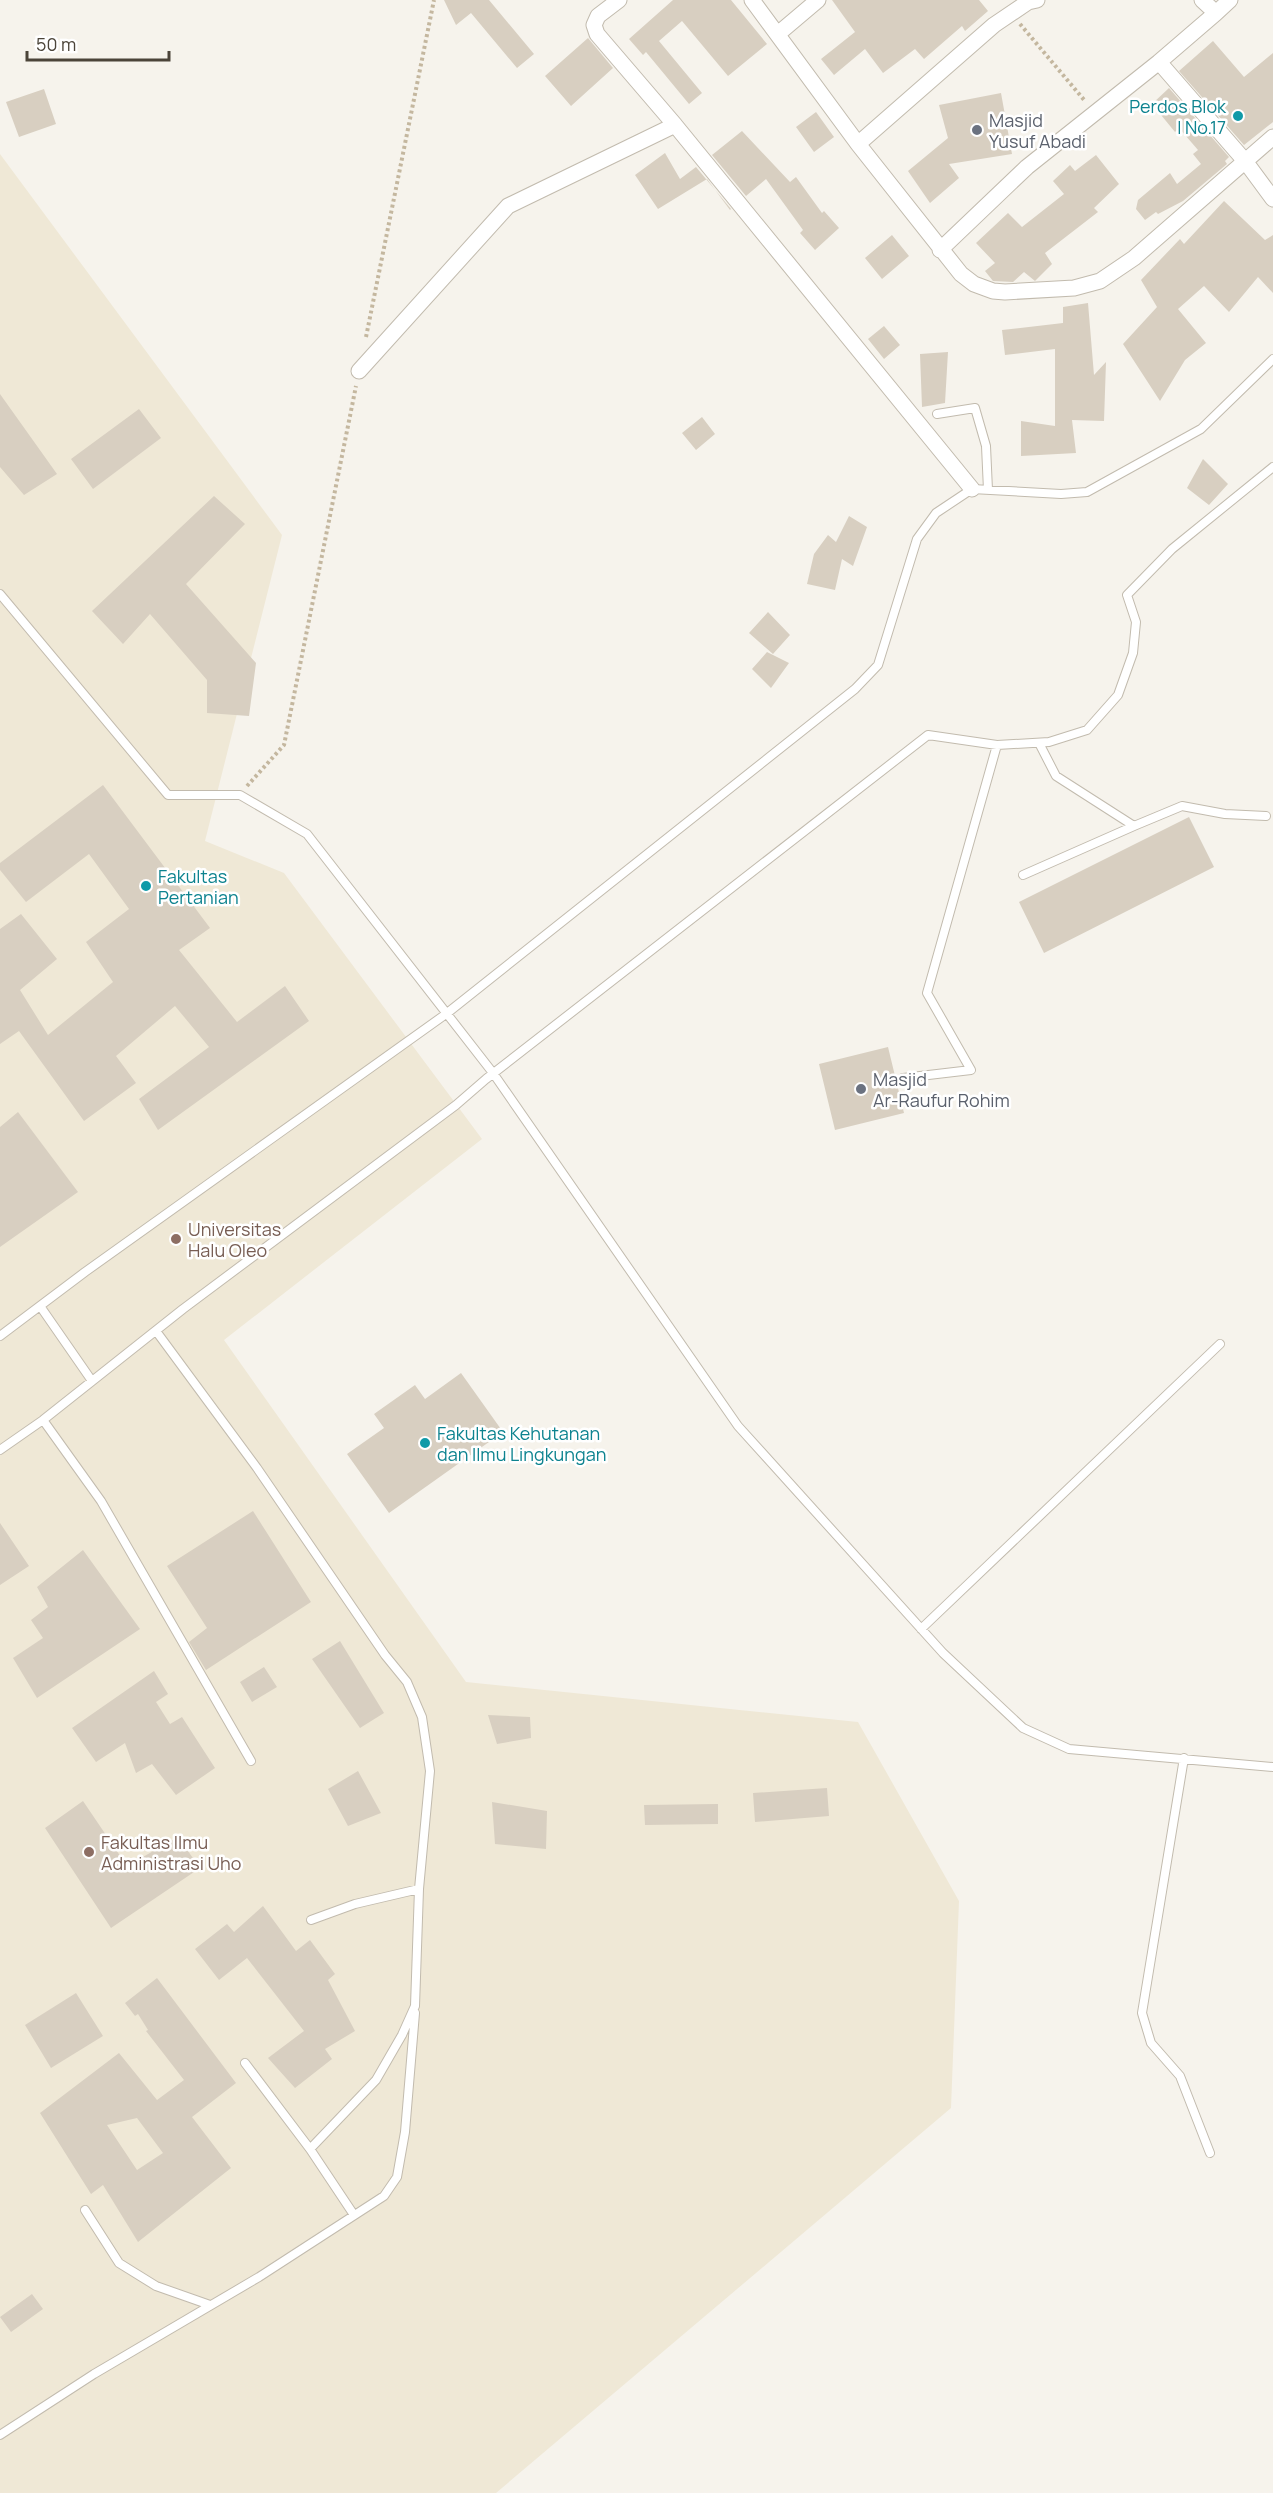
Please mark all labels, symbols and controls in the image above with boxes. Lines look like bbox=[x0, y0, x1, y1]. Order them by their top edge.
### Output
scale bar bbox=[27, 24, 170, 62]
text: 50 m bbox=[36, 32, 76, 56]
place label: Perdos Blok I No.17 bbox=[1129, 94, 1227, 139]
place label: Masjid Yusuf Abadi bbox=[989, 108, 1086, 153]
marker: Perdos Blok I No.17 bbox=[1231, 109, 1245, 123]
marker: Masjid Yusuf Abadi bbox=[970, 123, 984, 137]
place label: Fakultas Pertanian bbox=[158, 864, 239, 909]
marker: Fakultas Pertanian bbox=[139, 879, 153, 893]
place label: Masjid Ar-Raufur Rohim bbox=[873, 1067, 1010, 1112]
marker: Masjid Ar-Raufur Rohim bbox=[854, 1082, 868, 1096]
place label: Universitas Halu Oleo bbox=[188, 1217, 281, 1262]
marker: Universitas Halu Oleo bbox=[169, 1232, 183, 1246]
place label: Fakultas Kehutanan dan Ilmu Lingkungan bbox=[437, 1421, 606, 1466]
marker: Fakultas Kehutanan dan Ilmu Lingkungan bbox=[418, 1436, 432, 1450]
place label: Fakultas Ilmu Administrasi Uho bbox=[101, 1830, 241, 1875]
marker: Fakultas Ilmu Administrasi Uho bbox=[82, 1845, 96, 1859]

